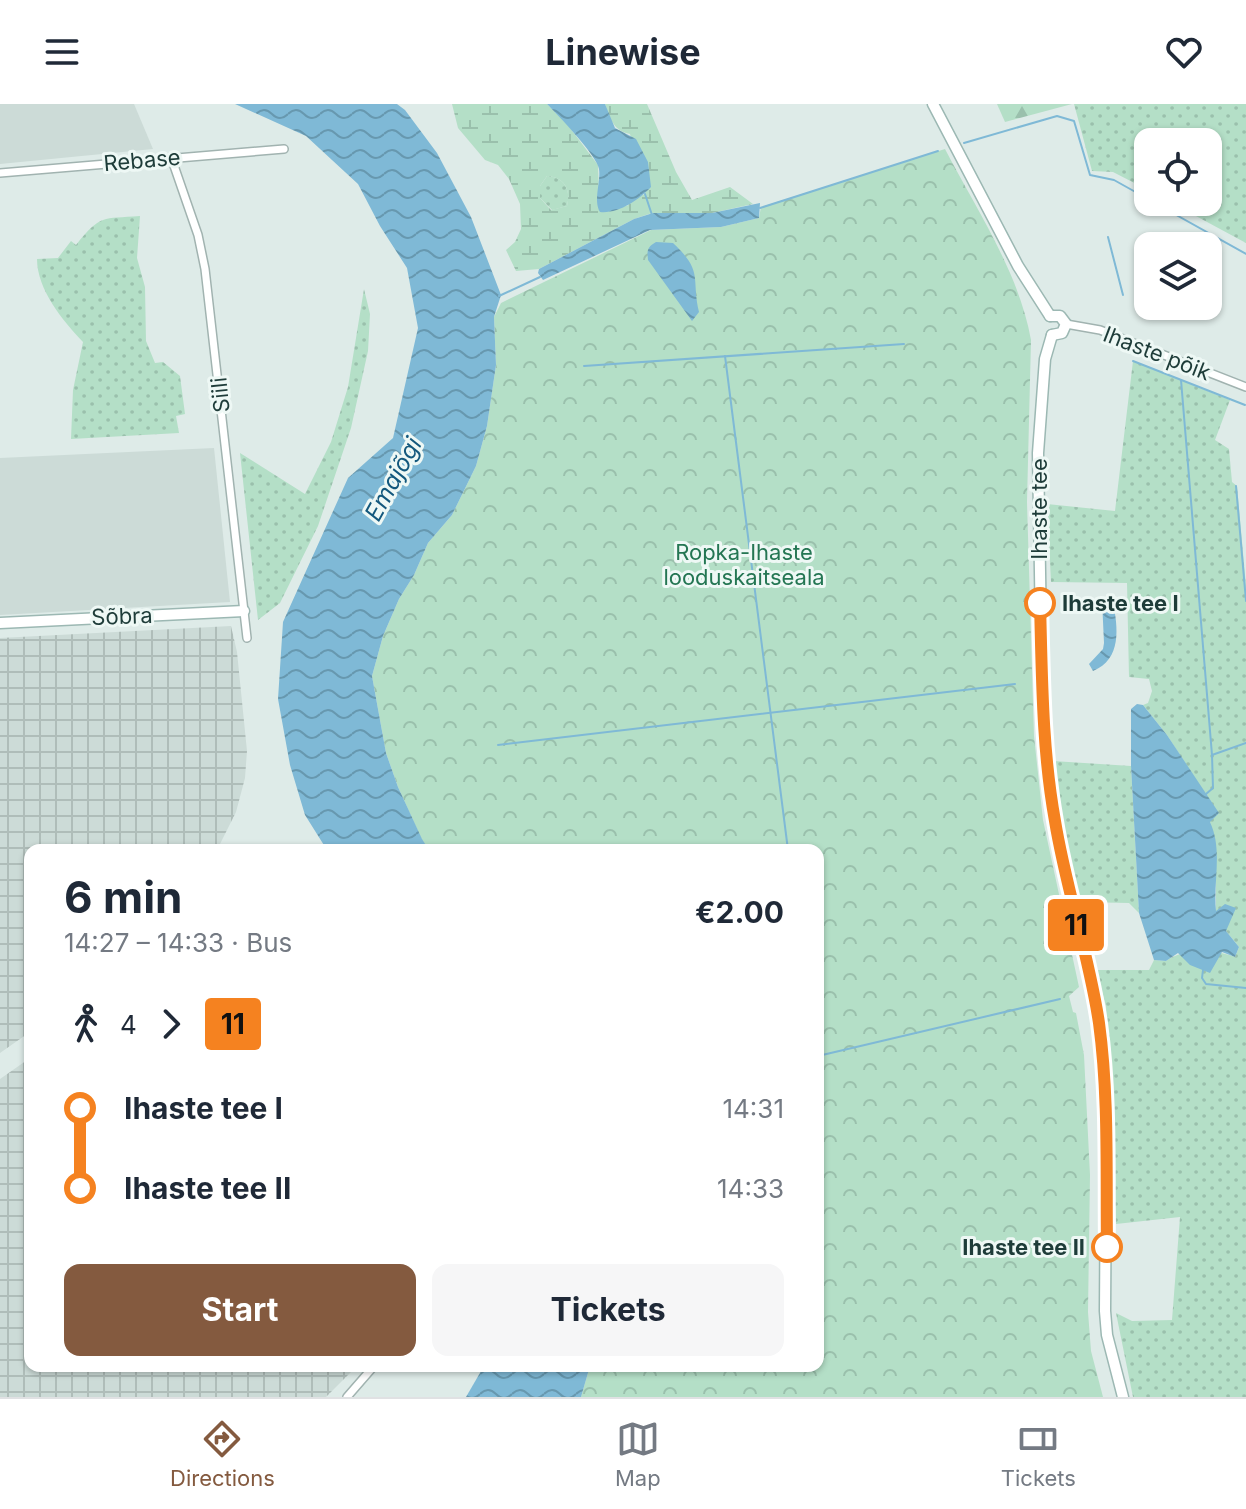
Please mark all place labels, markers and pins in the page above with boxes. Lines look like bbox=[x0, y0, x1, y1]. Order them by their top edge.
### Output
marker: Ihaste tee I bbox=[1025, 588, 1055, 618]
place label: Ihaste tee I bbox=[1062, 590, 1179, 616]
marker: Ihaste tee II bbox=[1092, 1232, 1122, 1262]
place label: Ihaste tee II bbox=[962, 1234, 1085, 1260]

